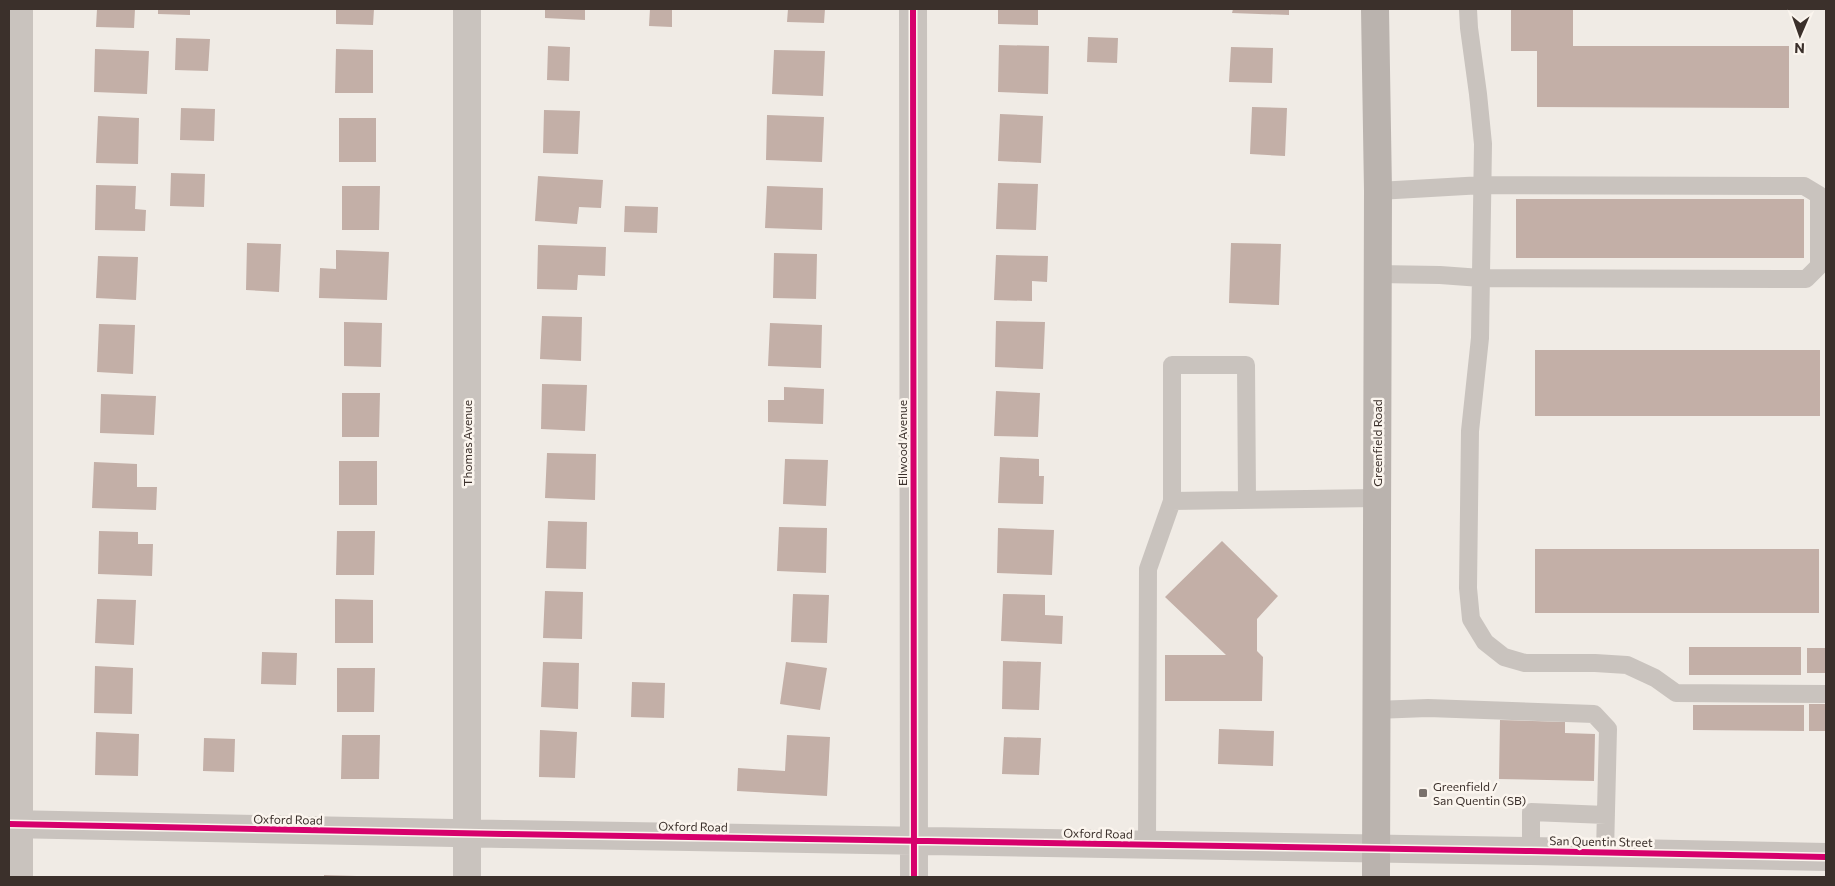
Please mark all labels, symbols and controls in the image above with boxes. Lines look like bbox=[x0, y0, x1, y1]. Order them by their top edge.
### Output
north arrow bbox=[1775, 10, 1825, 60]
text: N bbox=[1794, 40, 1805, 57]
street label: Greenfield Road bbox=[1370, 399, 1384, 487]
street label: Thomas Avenue bbox=[460, 400, 474, 486]
street label: Ellwood Avenue bbox=[895, 400, 909, 486]
place label: Greenfield / San Quentin (SB) bbox=[1433, 779, 1526, 807]
marker: Greenfield / San Quentin (SB) bbox=[1417, 787, 1429, 799]
street label: Oxford Road bbox=[253, 811, 323, 827]
street label: Oxford Road bbox=[658, 818, 728, 834]
street label: Oxford Road bbox=[1063, 825, 1133, 841]
street label: San Quentin Street bbox=[1549, 833, 1653, 849]

